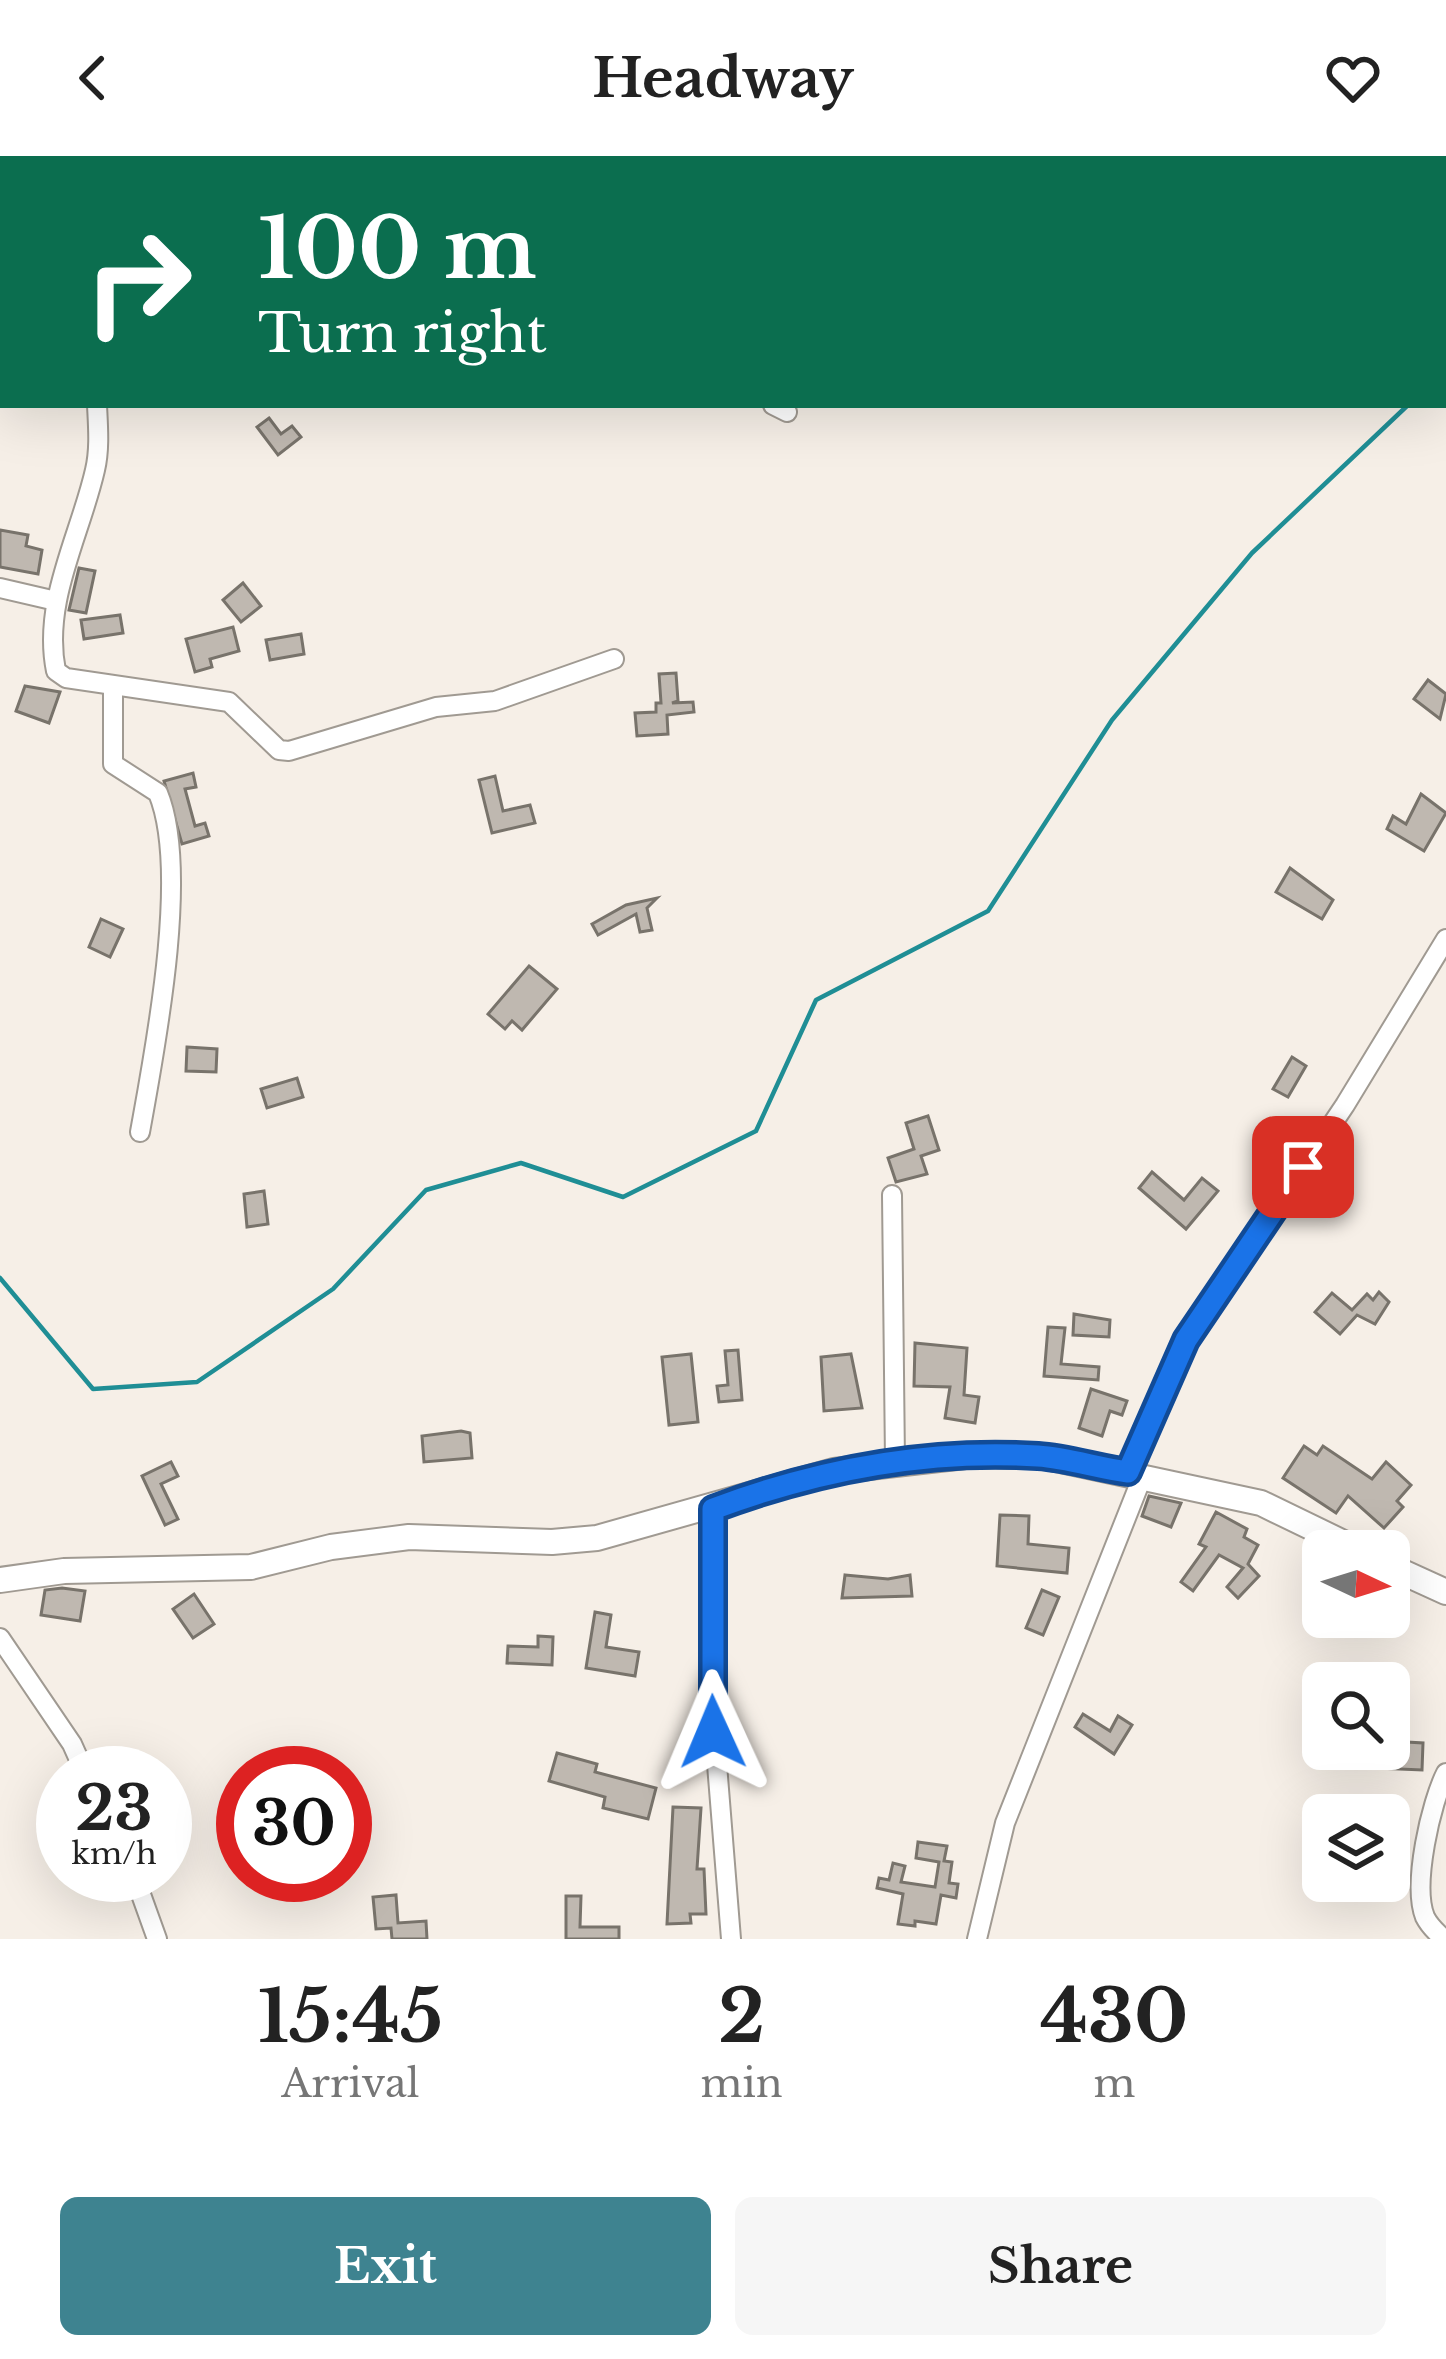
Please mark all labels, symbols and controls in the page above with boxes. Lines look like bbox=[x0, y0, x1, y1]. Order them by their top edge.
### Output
icon: back bbox=[60, 45, 126, 111]
text: Headway bbox=[592, 45, 854, 112]
icon: heart bbox=[1320, 45, 1386, 111]
text: 100 m bbox=[258, 197, 537, 301]
icon: right bbox=[60, 204, 216, 360]
text: Turn right bbox=[258, 300, 547, 367]
pin bbox=[1252, 1116, 1354, 1218]
icon: arrive bbox=[1270, 1134, 1336, 1200]
north arrow bbox=[1302, 1530, 1410, 1638]
map controls bbox=[1302, 1530, 1410, 1902]
button: search bbox=[1302, 1662, 1410, 1770]
position arrow bbox=[650, 1669, 776, 1795]
speed limit sign: 30 bbox=[216, 1746, 372, 1902]
text: 23 bbox=[75, 1772, 153, 1846]
button: layers bbox=[1302, 1794, 1410, 1902]
text: km/h bbox=[71, 1835, 157, 1872]
text: 15:45 bbox=[258, 1972, 443, 2061]
text: 2 bbox=[718, 1972, 765, 2061]
text: 430 bbox=[1040, 1972, 1188, 2061]
text: Arrival bbox=[281, 2059, 419, 2108]
text: min bbox=[701, 2059, 783, 2108]
text: m bbox=[1093, 2059, 1135, 2108]
button: Exit bbox=[60, 2197, 711, 2335]
button: Share bbox=[735, 2197, 1386, 2335]

